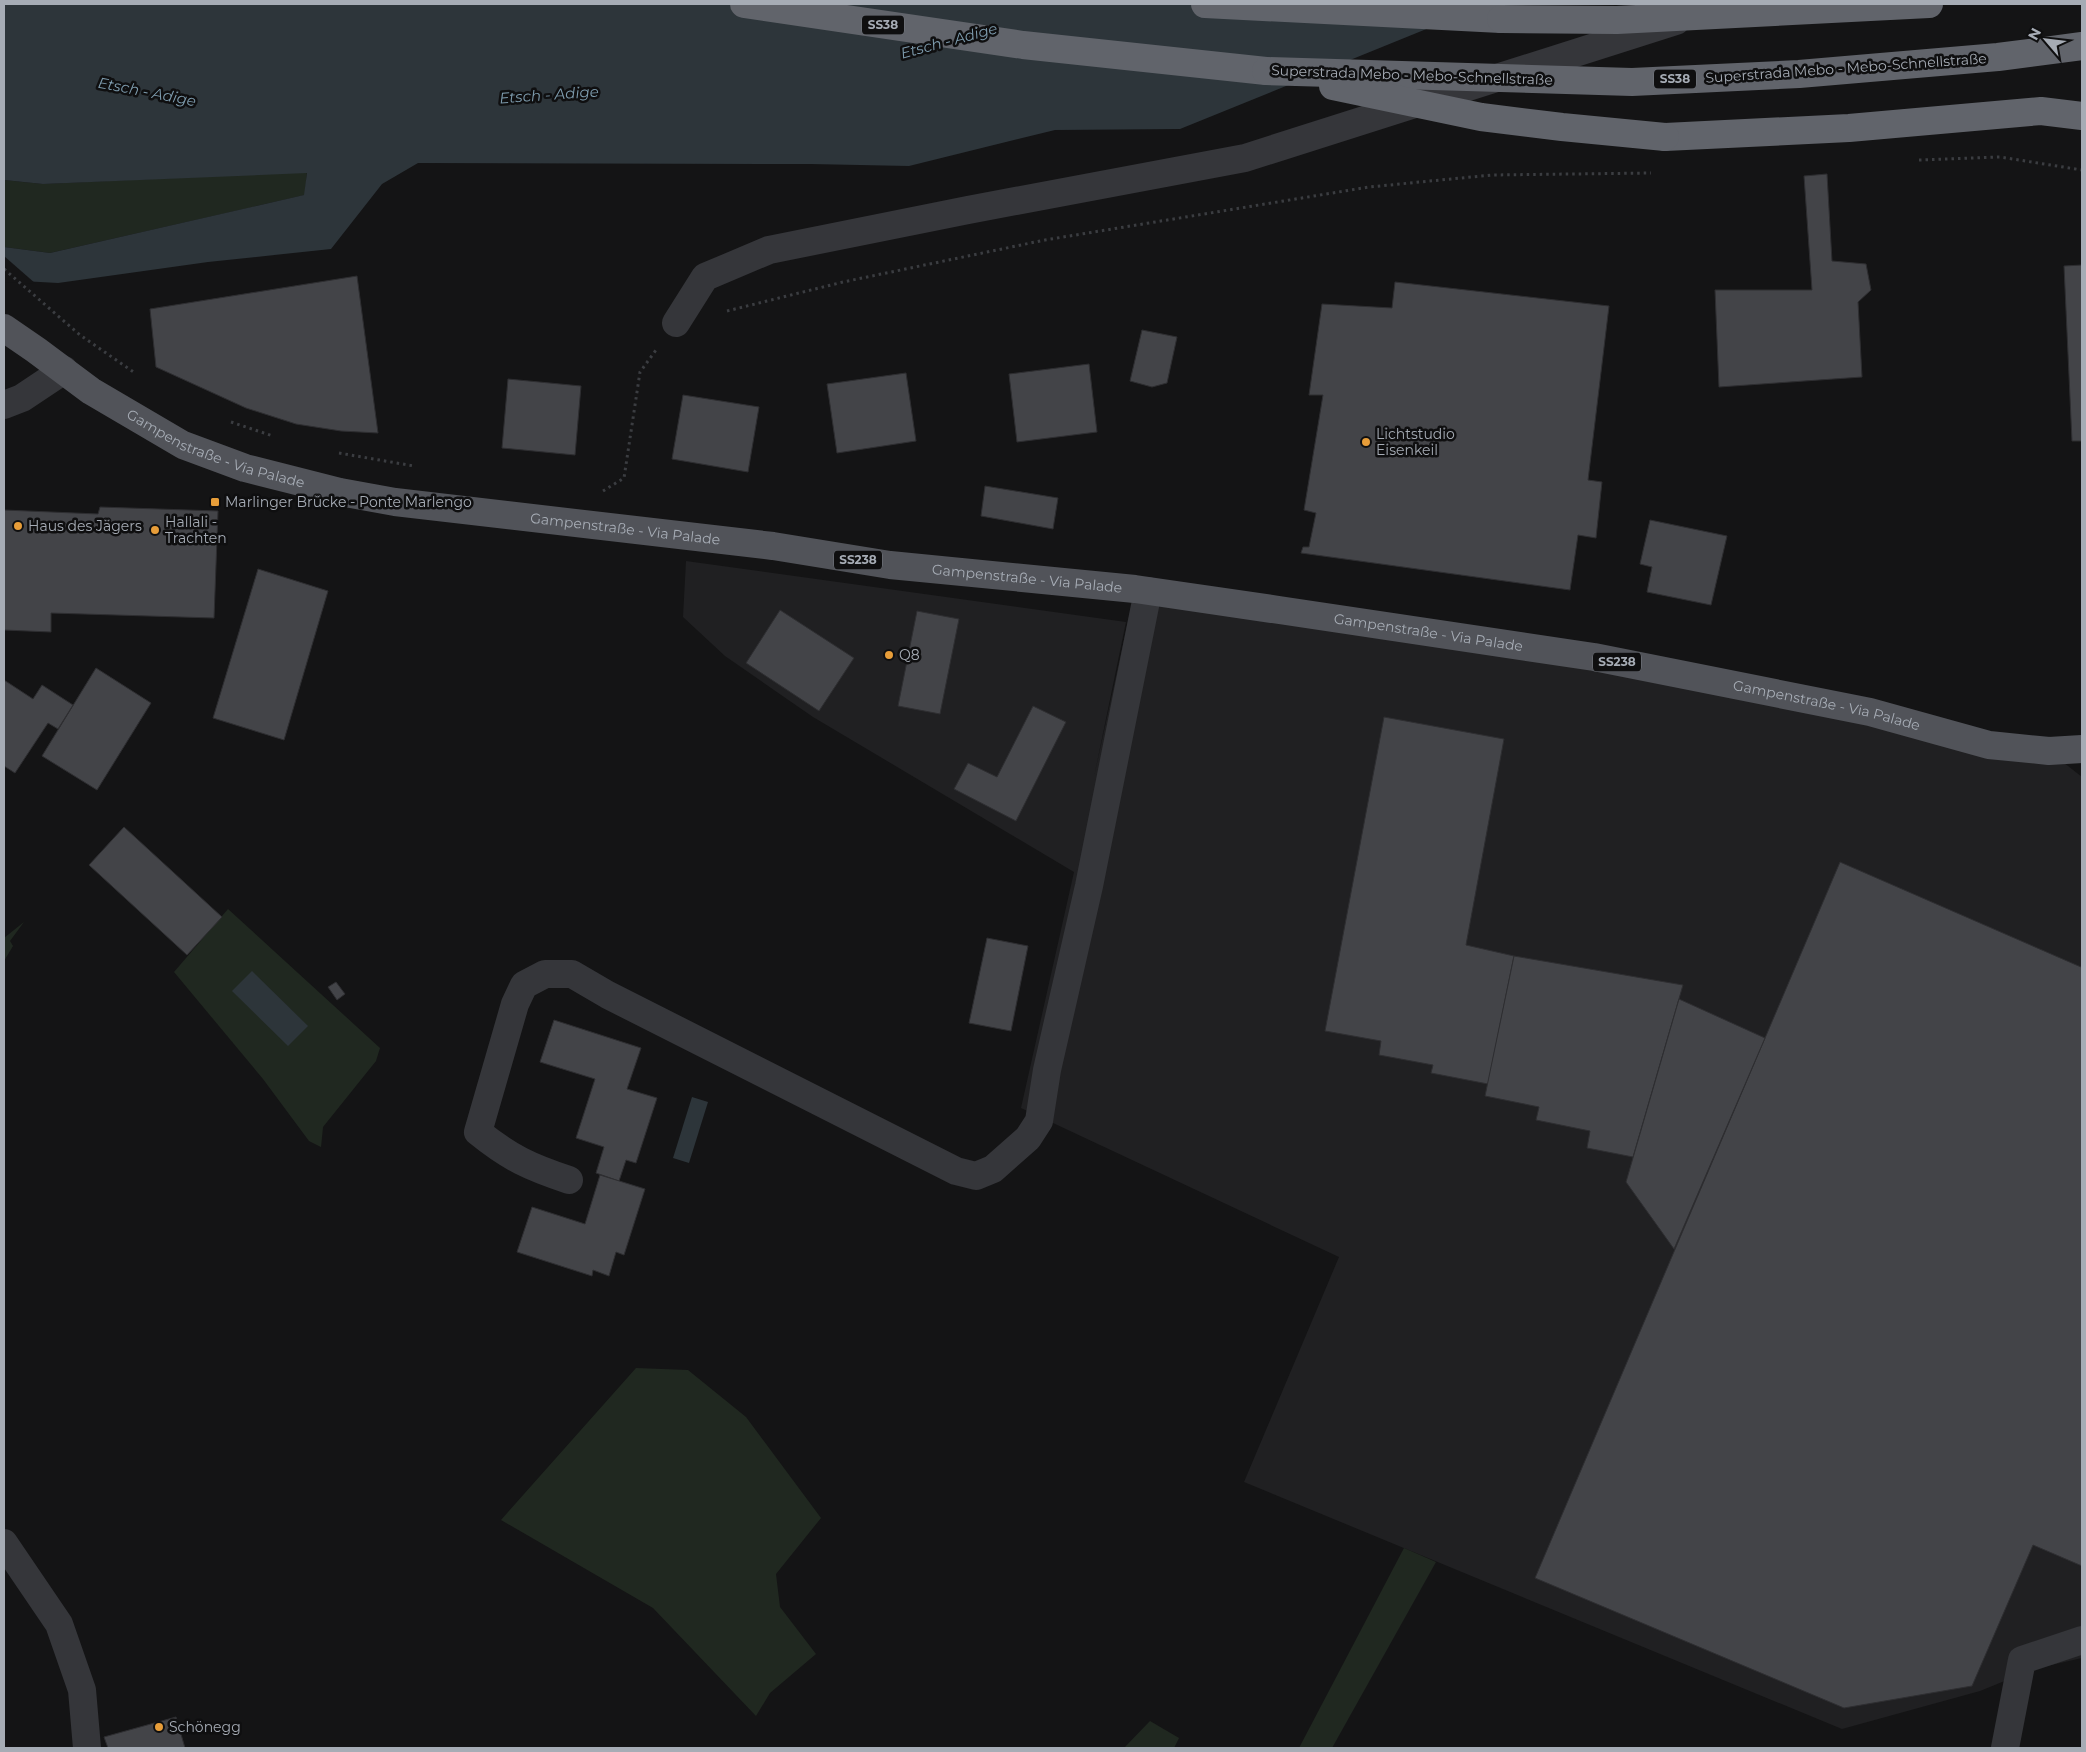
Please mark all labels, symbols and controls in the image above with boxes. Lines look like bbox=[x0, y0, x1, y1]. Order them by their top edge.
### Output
north arrow bbox=[2021, 15, 2071, 65]
road number: SS38 bbox=[862, 16, 904, 34]
water label: Etsch - Adige bbox=[898, 18, 999, 63]
text: N bbox=[2024, 25, 2045, 43]
street label: Superstrada Mebo - Mebo-Schnellstraße bbox=[1705, 49, 1987, 87]
street label: Superstrada Mebo - Mebo-Schnellstraße bbox=[1271, 61, 1553, 89]
road number: SS38 bbox=[1654, 70, 1696, 88]
water label: Etsch - Adige bbox=[96, 73, 198, 110]
water label: Etsch - Adige bbox=[499, 82, 599, 107]
street label: Gampenstraße - Via Palade bbox=[124, 405, 307, 492]
place label: Lichtstudio Eisenkeil bbox=[1376, 425, 1455, 459]
marker: Lichtstudio Eisenkeil bbox=[1360, 436, 1372, 448]
place label: Marlinger Brücke - Ponte Marlengo bbox=[225, 493, 472, 511]
marker: Marlinger Brücke - Ponte Marlengo bbox=[209, 496, 221, 508]
street label: Gampenstraße - Via Palade bbox=[529, 509, 721, 549]
place label: Hallali - Trachten bbox=[165, 513, 227, 547]
place label: Haus des Jägers bbox=[28, 517, 142, 535]
marker: Haus des Jägers bbox=[12, 520, 24, 532]
marker: Hallali - Trachten bbox=[149, 524, 161, 536]
road number: SS238 bbox=[834, 550, 882, 570]
street label: Gampenstraße - Via Palade bbox=[931, 560, 1123, 597]
street label: Gampenstraße - Via Palade bbox=[1333, 609, 1524, 655]
place label: Q8 bbox=[899, 646, 920, 664]
marker: Q8 bbox=[883, 649, 895, 661]
road number: SS238 bbox=[1593, 652, 1641, 672]
street label: Gampenstraße - Via Palade bbox=[1732, 676, 1922, 735]
place label: Schönegg bbox=[169, 1718, 241, 1736]
marker: Schönegg bbox=[153, 1721, 165, 1733]

